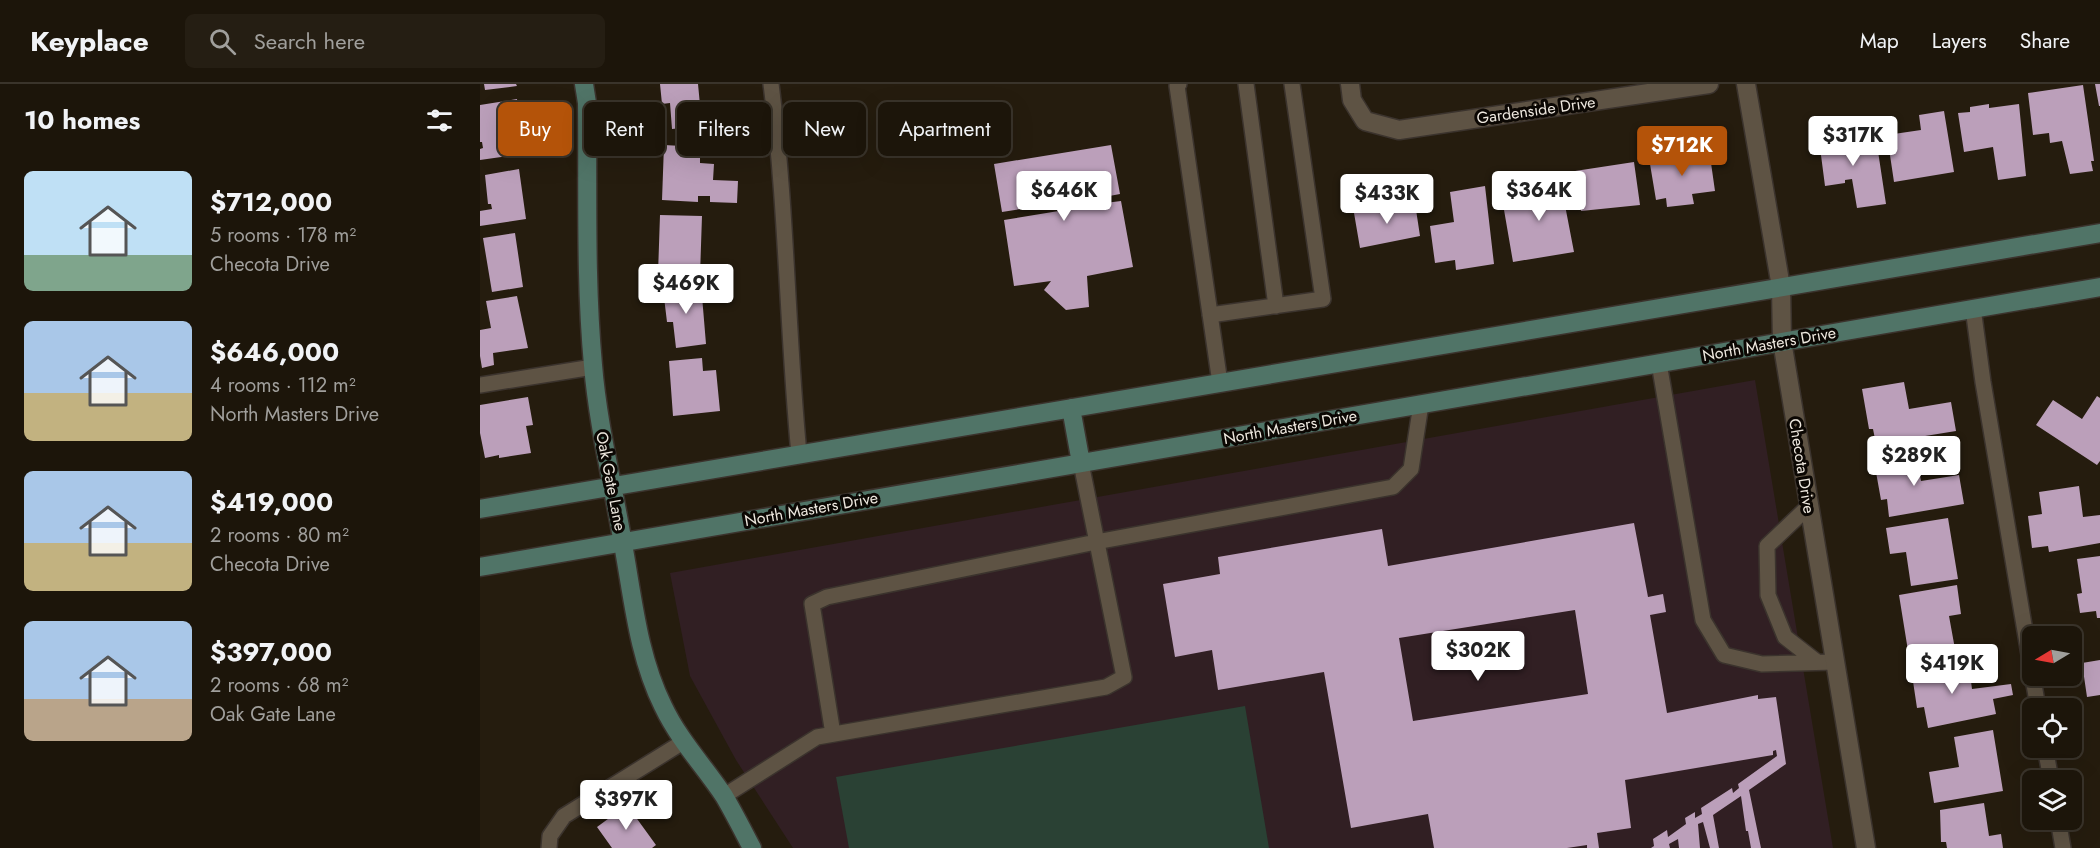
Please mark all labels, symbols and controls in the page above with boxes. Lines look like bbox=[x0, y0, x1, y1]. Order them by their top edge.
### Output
search box bbox=[185, 14, 605, 68]
text: Keyplace bbox=[30, 21, 149, 62]
icon: search bbox=[206, 25, 239, 58]
text: Search here bbox=[254, 25, 365, 57]
text: Map bbox=[1860, 26, 1899, 56]
text: Layers bbox=[1932, 26, 1987, 56]
text: Share bbox=[2020, 26, 2070, 56]
street label: Gardenside Drive bbox=[1475, 90, 1597, 130]
text: 10 homes bbox=[24, 101, 140, 139]
chip: Buy bbox=[498, 102, 572, 156]
chip: Rent bbox=[584, 102, 665, 156]
chip: Filters bbox=[677, 102, 771, 156]
chip: New bbox=[783, 102, 866, 156]
chip: Apartment bbox=[878, 102, 1011, 156]
icon: filters bbox=[423, 104, 456, 137]
pin: $317K bbox=[1811, 116, 1895, 167]
text: $317K bbox=[1822, 121, 1884, 150]
pin: $712K bbox=[1640, 126, 1724, 177]
text: $712K bbox=[1651, 131, 1713, 160]
pin: $646K bbox=[1022, 171, 1106, 222]
pin: $364K bbox=[1497, 171, 1581, 222]
pin: $433K bbox=[1345, 174, 1429, 225]
text: $646K bbox=[1030, 176, 1098, 205]
text: $364K bbox=[1506, 176, 1572, 205]
text: $433K bbox=[1354, 179, 1420, 208]
text: $712,000 bbox=[210, 183, 332, 221]
icon: home bbox=[72, 195, 144, 267]
text: 5 rooms · 178 m² bbox=[210, 221, 356, 250]
text: Checota Drive bbox=[210, 250, 330, 279]
pin: $469K bbox=[644, 264, 728, 315]
text: $469K bbox=[652, 269, 720, 298]
street label: North Masters Drive bbox=[1700, 321, 1838, 367]
text: $646,000 bbox=[210, 333, 339, 371]
icon: home bbox=[72, 345, 144, 417]
text: 4 rooms · 112 m² bbox=[210, 371, 356, 400]
text: North Masters Drive bbox=[210, 400, 379, 429]
street label: North Masters Drive bbox=[1221, 404, 1359, 450]
street label: Checota Drive bbox=[1783, 417, 1821, 515]
street label: Oak Gate Lane bbox=[590, 429, 632, 533]
pin: $289K bbox=[1872, 436, 1956, 487]
text: $289K bbox=[1881, 441, 1947, 470]
text: $419,000 bbox=[210, 483, 333, 521]
street label: North Masters Drive bbox=[742, 486, 880, 532]
icon: home bbox=[72, 495, 144, 567]
text: 2 rooms · 80 m² bbox=[210, 521, 349, 550]
text: Checota Drive bbox=[210, 550, 330, 579]
north arrow bbox=[2022, 626, 2082, 686]
map controls bbox=[2022, 626, 2082, 830]
pin: $302K bbox=[1436, 631, 1520, 682]
text: $397,000 bbox=[210, 633, 332, 671]
text: $302K bbox=[1445, 636, 1511, 665]
pin: $419K bbox=[1910, 644, 1994, 695]
icon: home bbox=[72, 645, 144, 717]
text: $419K bbox=[1920, 649, 1984, 678]
text: 2 rooms · 68 m² bbox=[210, 671, 348, 700]
button: locate bbox=[2022, 698, 2082, 758]
text: Oak Gate Lane bbox=[210, 700, 336, 729]
button: layers bbox=[2022, 770, 2082, 830]
pin: $397K bbox=[584, 780, 668, 831]
text: $397K bbox=[594, 785, 658, 814]

